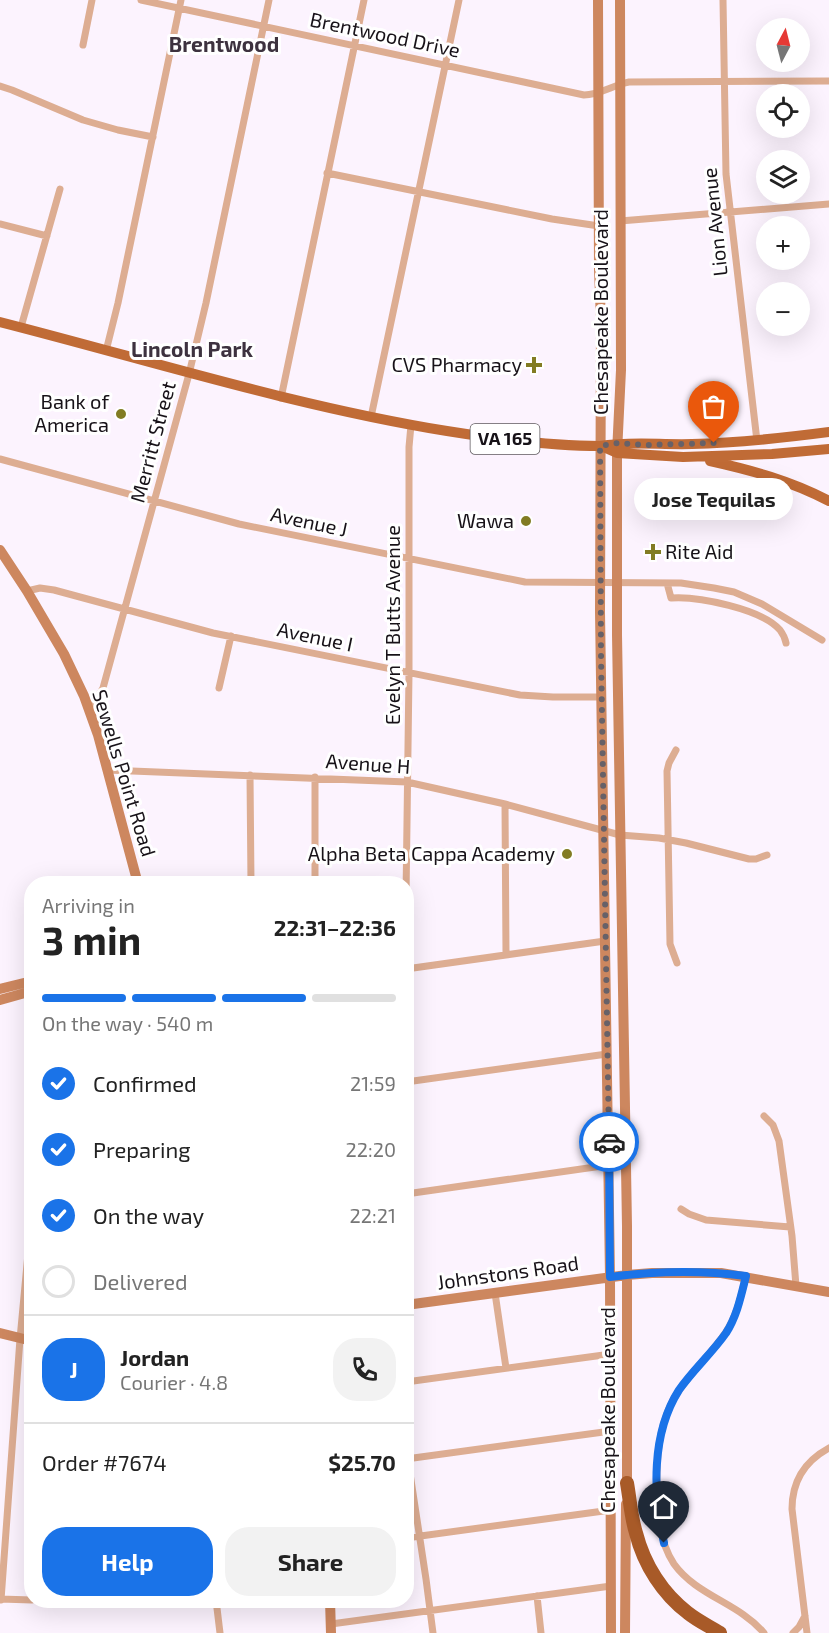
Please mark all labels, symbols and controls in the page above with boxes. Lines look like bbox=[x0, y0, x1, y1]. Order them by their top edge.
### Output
street label: Brentwood Drive bbox=[308, 6, 462, 62]
north arrow bbox=[756, 18, 810, 72]
map controls bbox=[756, 18, 810, 336]
district label: Brentwood bbox=[169, 31, 279, 56]
button: locate bbox=[756, 84, 810, 138]
button: layers bbox=[756, 150, 810, 204]
street label: Lion Avenue bbox=[696, 167, 732, 278]
street label: Chesapeake Boulevard bbox=[588, 209, 612, 415]
button: + bbox=[756, 216, 810, 270]
button: − bbox=[756, 282, 810, 336]
district label: Lincoln Park bbox=[131, 336, 253, 361]
place label: CVS Pharmacy bbox=[391, 352, 522, 376]
marker: CVS Pharmacy bbox=[527, 358, 541, 372]
street label: Merritt Street bbox=[124, 378, 180, 505]
pin bbox=[688, 381, 739, 443]
place label: Bank of America bbox=[35, 389, 109, 436]
icon: bag bbox=[697, 390, 730, 423]
marker: Bank of America bbox=[114, 407, 128, 421]
road number: VA 165 bbox=[470, 424, 540, 454]
callout: Jose Tequilas bbox=[634, 479, 794, 521]
text: Jose Tequilas bbox=[651, 487, 776, 511]
street label: Avenue J bbox=[269, 501, 350, 541]
place label: Wawa bbox=[457, 508, 514, 532]
marker: Wawa bbox=[519, 514, 533, 528]
street label: Evelyn T Butts Avenue bbox=[380, 525, 404, 725]
place label: Rite Aid bbox=[665, 539, 734, 563]
marker: Rite Aid bbox=[646, 545, 660, 559]
street label: Avenue I bbox=[275, 616, 355, 656]
street label: Sewells Point Road bbox=[88, 686, 162, 859]
street label: Avenue H bbox=[325, 748, 411, 778]
place label: Alpha Beta Cappa Academy bbox=[308, 841, 555, 865]
marker: Alpha Beta Cappa Academy bbox=[560, 847, 574, 861]
text: Arriving in bbox=[42, 893, 135, 917]
text: 22:31–22:36 bbox=[274, 914, 396, 940]
text: 3 min bbox=[42, 916, 141, 963]
text: On the way · 540 m bbox=[42, 1011, 213, 1035]
icon: check bbox=[42, 1067, 75, 1100]
text: Confirmed bbox=[93, 1070, 197, 1096]
text: 21:59 bbox=[350, 1071, 396, 1095]
courier bbox=[579, 1112, 639, 1172]
icon: car bbox=[593, 1126, 626, 1159]
icon: check bbox=[42, 1133, 75, 1166]
text: Preparing bbox=[93, 1136, 191, 1162]
text: 22:20 bbox=[346, 1137, 396, 1161]
icon: check bbox=[42, 1199, 75, 1232]
text: On the way bbox=[93, 1202, 204, 1228]
text: 22:21 bbox=[350, 1203, 396, 1227]
street label: Johnstons Road bbox=[435, 1250, 580, 1294]
text: Delivered bbox=[93, 1268, 188, 1294]
street label: Chesapeake Boulevard bbox=[595, 1307, 619, 1513]
button: phone bbox=[333, 1338, 396, 1401]
text: Jordan bbox=[120, 1344, 189, 1370]
text: J bbox=[69, 1356, 78, 1382]
text: Courier · 4.8 bbox=[120, 1370, 228, 1394]
text: Order #7674 bbox=[42, 1449, 167, 1475]
text: $25.70 bbox=[328, 1449, 396, 1475]
pin bbox=[638, 1481, 689, 1543]
icon: home bbox=[647, 1490, 680, 1523]
button: Help bbox=[42, 1527, 213, 1596]
button: Share bbox=[225, 1527, 396, 1596]

